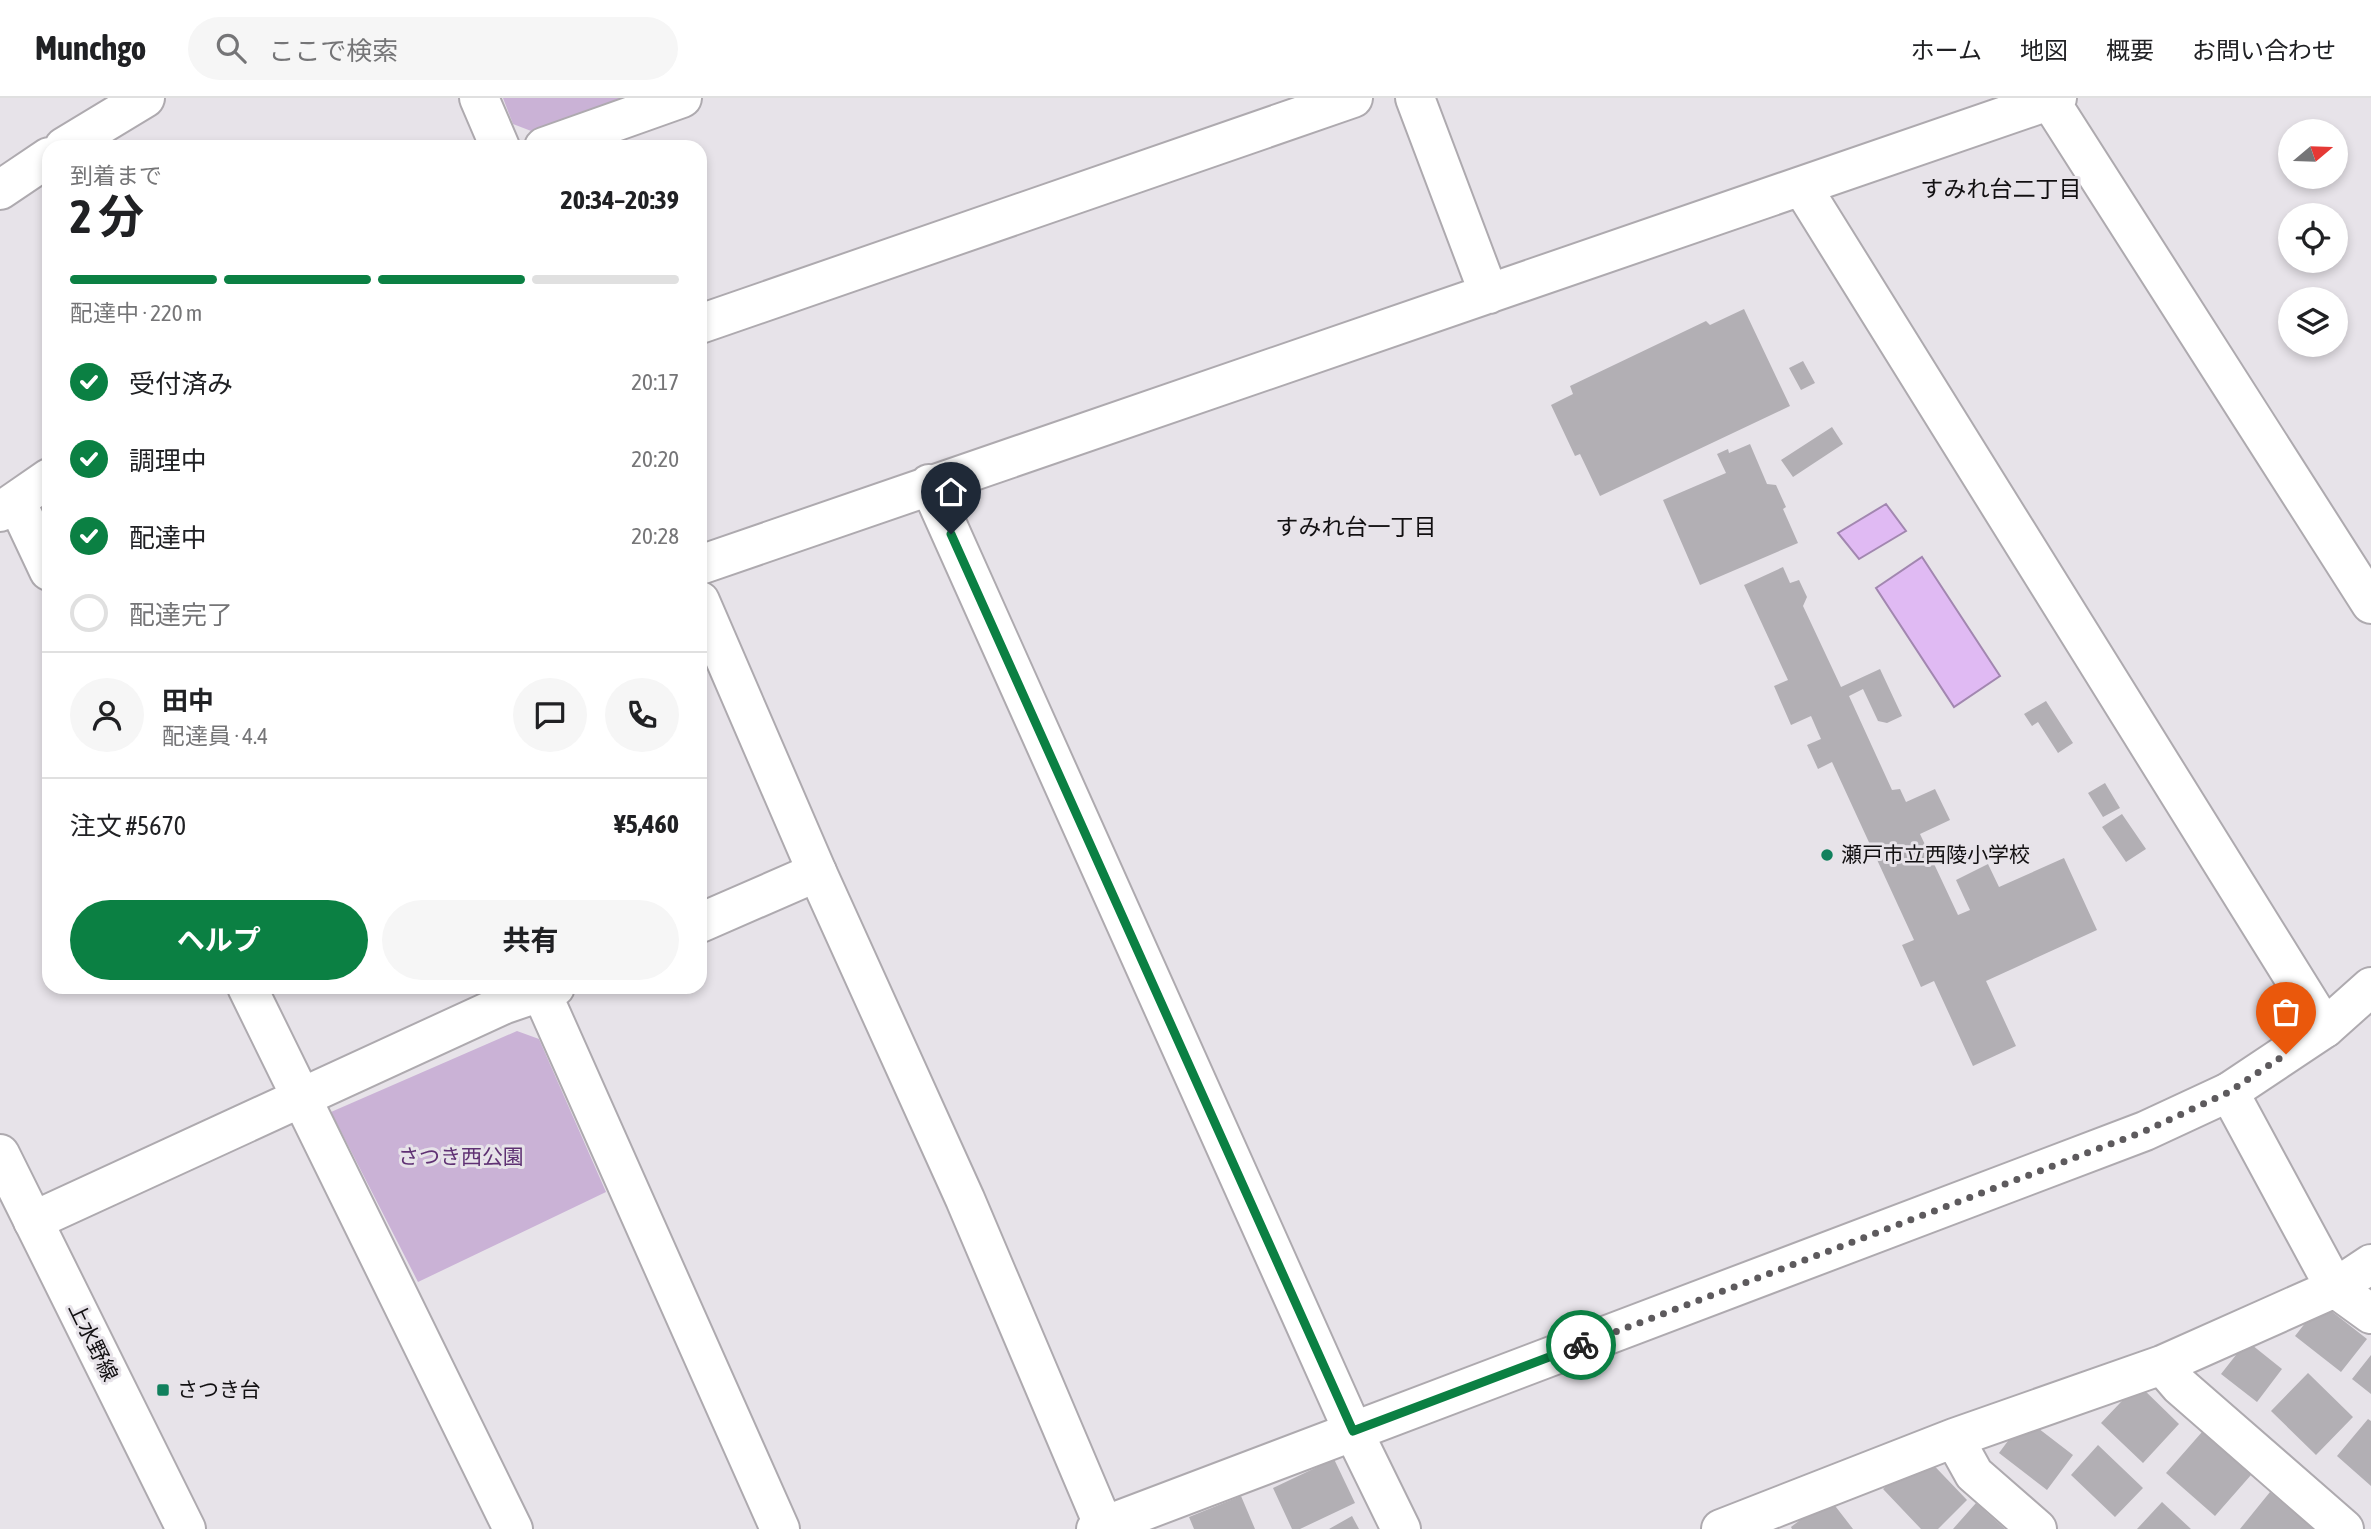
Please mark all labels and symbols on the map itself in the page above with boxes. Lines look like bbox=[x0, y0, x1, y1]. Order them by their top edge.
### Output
north arrow bbox=[2278, 119, 2348, 189]
district label: すみれ台二丁目 bbox=[1921, 176, 2082, 202]
pin bbox=[921, 462, 981, 534]
district label: すみれ台一丁目 bbox=[1276, 514, 1437, 540]
place label: 瀬戸市立西陵小学校 bbox=[1841, 842, 2030, 866]
marker: 瀬戸市立西陵小学校 bbox=[1819, 847, 1835, 863]
pin bbox=[2256, 982, 2316, 1054]
park label: さつき西公園 bbox=[398, 1144, 524, 1168]
street label: 上水野線 bbox=[65, 1299, 123, 1385]
courier bbox=[1546, 1310, 1616, 1380]
place label: さつき台 bbox=[177, 1377, 261, 1401]
marker: さつき台 bbox=[155, 1382, 171, 1398]

